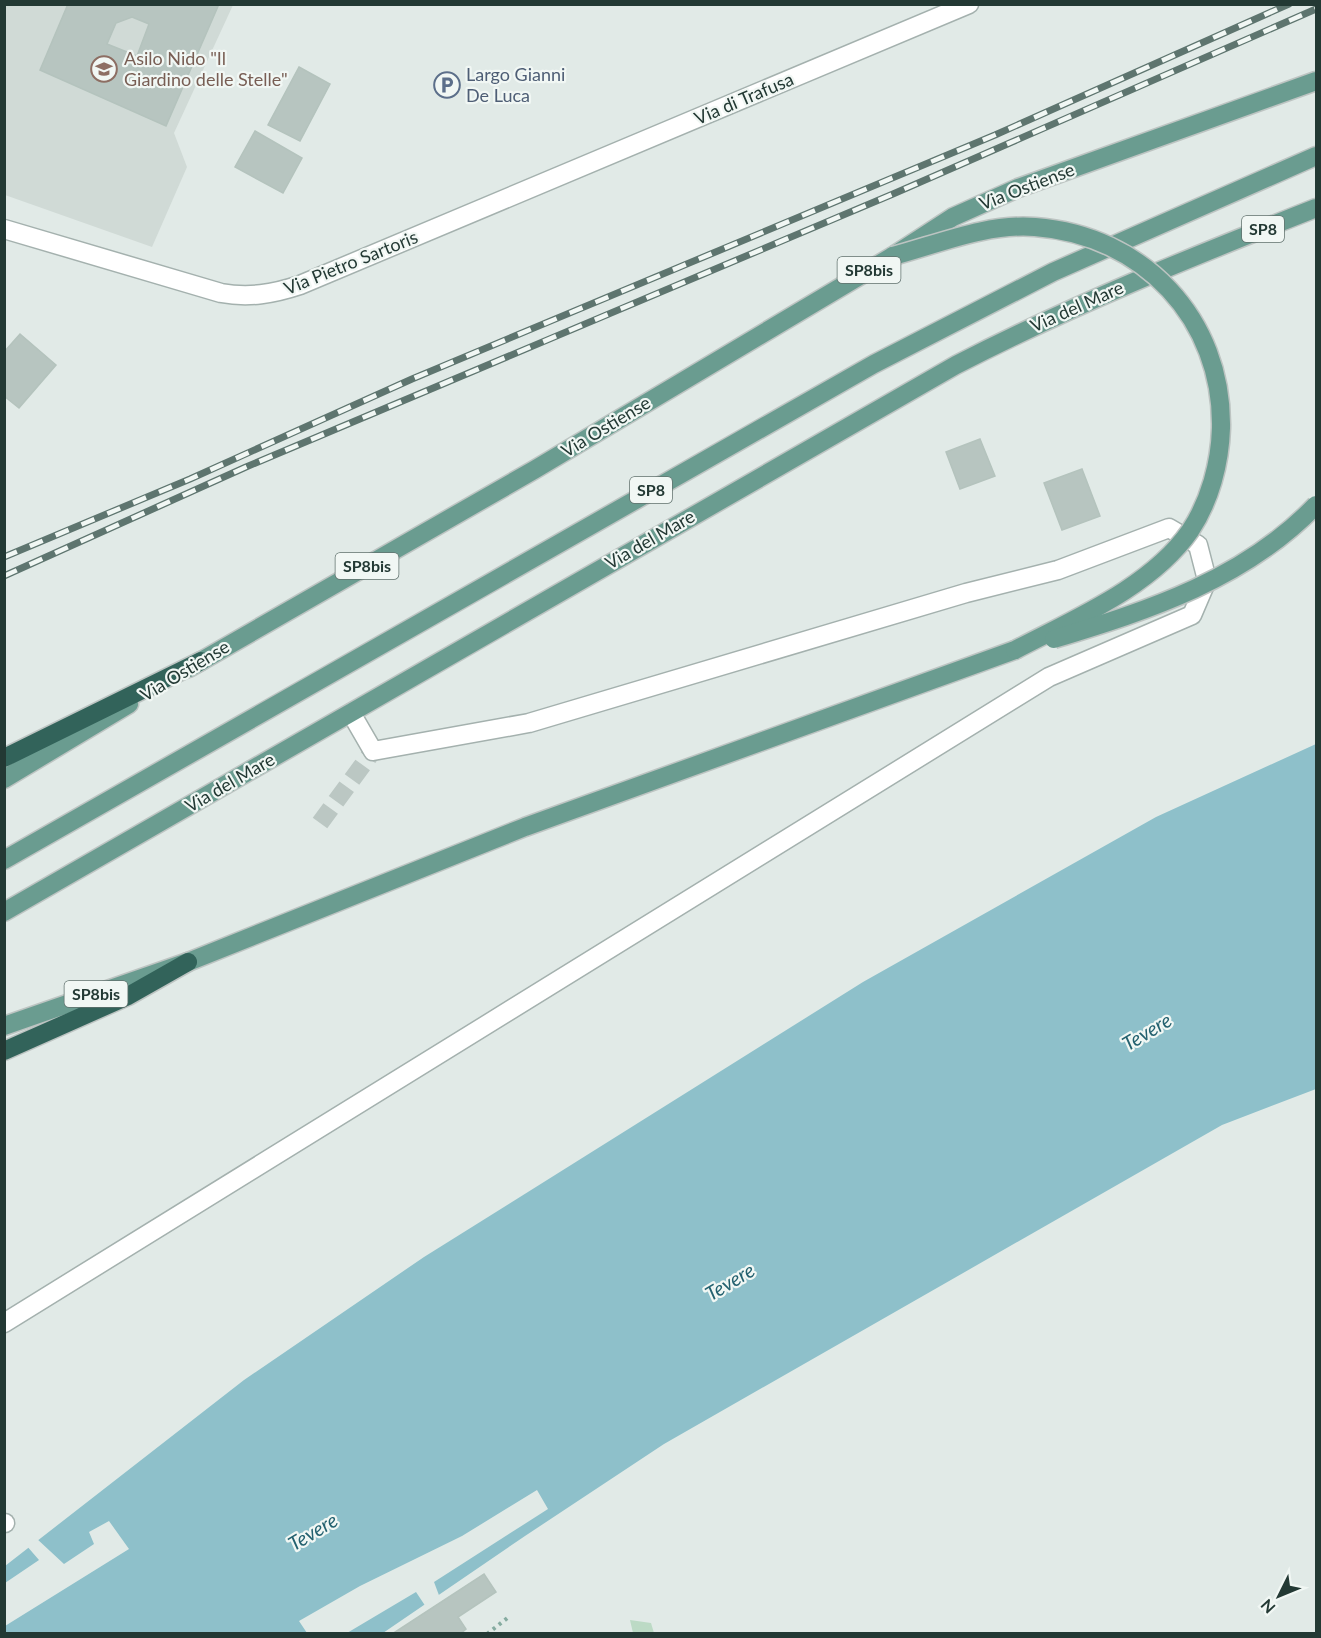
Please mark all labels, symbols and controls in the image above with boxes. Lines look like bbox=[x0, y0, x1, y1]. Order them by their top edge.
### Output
place label: Asilo Nido "Il Giardino delle Stelle" bbox=[124, 47, 288, 90]
school or university icon: Asilo Nido "Il Giardino delle Stelle" bbox=[89, 54, 119, 84]
place label: Largo Gianni De Luca bbox=[466, 63, 565, 106]
street label: Via di Trafusa bbox=[691, 67, 796, 129]
parking icon: Largo Gianni De Luca bbox=[432, 70, 462, 100]
street label: Via Ostiense bbox=[976, 158, 1077, 214]
road number: SP8 bbox=[1242, 216, 1284, 242]
street label: Via Pietro Sartoris bbox=[280, 225, 421, 299]
road number: SP8bis bbox=[838, 257, 900, 283]
street label: Via del Mare bbox=[1027, 276, 1127, 336]
street label: Via Ostiense bbox=[557, 391, 654, 461]
road number: SP8 bbox=[630, 477, 672, 503]
street label: Via del Mare bbox=[601, 505, 698, 574]
road number: SP8bis bbox=[336, 553, 398, 579]
street label: Via Ostiense bbox=[136, 635, 233, 705]
street label: Via del Mare bbox=[181, 748, 278, 817]
road number: SP8bis bbox=[64, 981, 128, 1007]
water label: Tevere bbox=[1118, 1007, 1175, 1055]
water label: Tevere bbox=[701, 1257, 758, 1305]
water label: Tevere bbox=[284, 1507, 341, 1555]
north arrow bbox=[1249, 1566, 1309, 1626]
text: N bbox=[1257, 1596, 1279, 1618]

